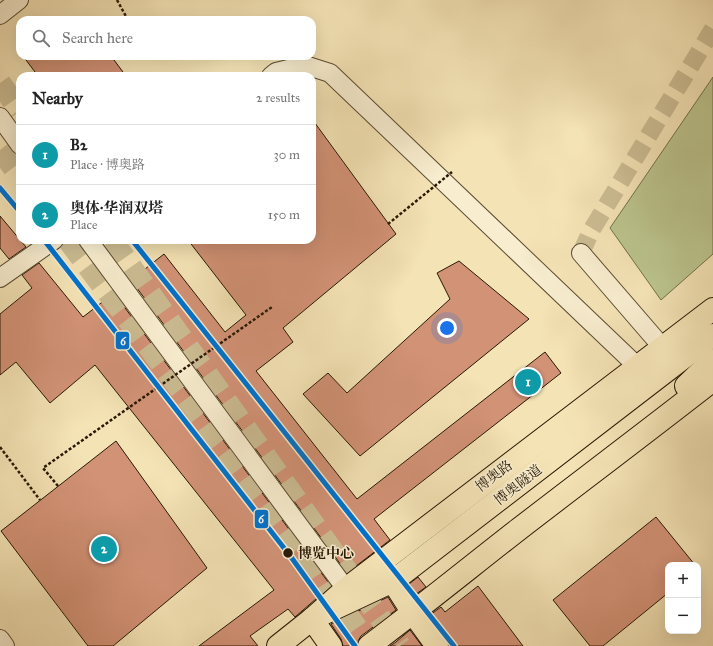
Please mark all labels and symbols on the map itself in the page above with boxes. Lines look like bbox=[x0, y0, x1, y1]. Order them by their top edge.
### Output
your location bbox=[437, 318, 457, 338]
line badge: 6 bbox=[115, 331, 130, 350]
text: 6 bbox=[120, 335, 127, 348]
pin: 1 bbox=[515, 367, 541, 397]
street label: 博奥路 bbox=[472, 457, 516, 495]
street label: 博奥隧道 bbox=[491, 461, 545, 509]
line badge: 6 bbox=[254, 509, 269, 529]
text: 6 bbox=[258, 513, 265, 526]
pin: 2 bbox=[91, 534, 117, 564]
place label: 博览中心 bbox=[298, 545, 354, 562]
marker: 博览中心 bbox=[281, 546, 295, 560]

